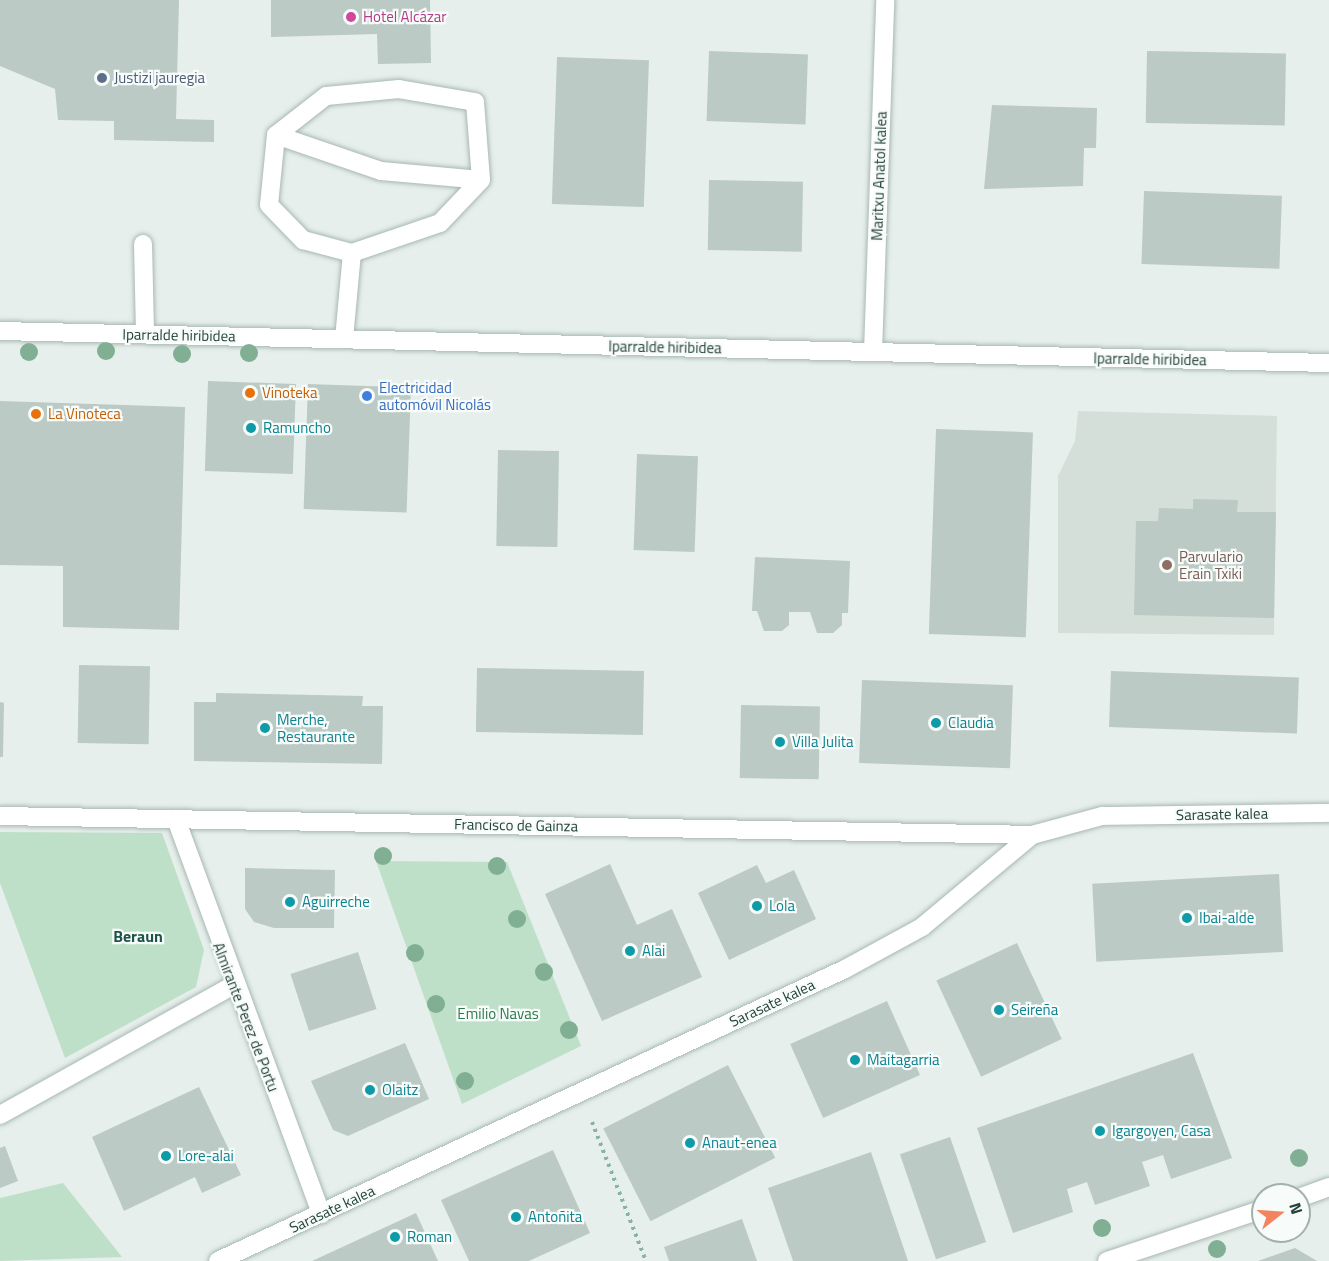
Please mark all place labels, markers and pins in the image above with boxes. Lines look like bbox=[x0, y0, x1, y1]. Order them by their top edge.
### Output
place label: Hotel Alcázar bbox=[363, 8, 447, 26]
marker: Hotel Alcázar bbox=[344, 10, 358, 24]
place label: Justizi jauregia bbox=[114, 69, 205, 87]
marker: Justizi jauregia bbox=[95, 71, 109, 85]
place label: Electricidad automóvil Nicolás bbox=[379, 378, 491, 413]
place label: Vinoteka bbox=[262, 384, 317, 402]
marker: Vinoteka bbox=[243, 386, 257, 400]
marker: Electricidad automóvil Nicolás bbox=[360, 389, 374, 403]
place label: La Vinoteca bbox=[48, 405, 121, 423]
marker: La Vinoteca bbox=[29, 407, 43, 421]
place label: Ramuncho bbox=[263, 419, 331, 437]
marker: Ramuncho bbox=[244, 421, 258, 435]
place label: Parvulario Erain Txiki bbox=[1179, 547, 1243, 582]
marker: Parvulario Erain Txiki bbox=[1160, 558, 1174, 572]
place label: Merche, Restaurante bbox=[277, 710, 355, 745]
place label: Claudia bbox=[948, 714, 994, 732]
marker: Claudia bbox=[929, 716, 943, 730]
marker: Merche, Restaurante bbox=[258, 721, 272, 735]
place label: Villa Julita bbox=[792, 733, 854, 751]
marker: Villa Julita bbox=[773, 735, 787, 749]
place label: Aguirreche bbox=[302, 893, 370, 911]
marker: Aguirreche bbox=[283, 895, 297, 909]
place label: Lola bbox=[769, 897, 795, 915]
marker: Lola bbox=[750, 899, 764, 913]
place label: Ibai-alde bbox=[1199, 909, 1254, 927]
marker: Ibai-alde bbox=[1180, 911, 1194, 925]
place label: Alai bbox=[642, 942, 665, 960]
marker: Alai bbox=[623, 944, 637, 958]
place label: Seireña bbox=[1011, 1001, 1058, 1019]
marker: Seireña bbox=[992, 1003, 1006, 1017]
place label: Maitagarria bbox=[867, 1051, 940, 1069]
marker: Maitagarria bbox=[848, 1053, 862, 1067]
place label: Olaitz bbox=[382, 1081, 418, 1099]
marker: Olaitz bbox=[363, 1083, 377, 1097]
place label: Igargoyen, Casa bbox=[1112, 1122, 1211, 1140]
marker: Igargoyen, Casa bbox=[1093, 1124, 1107, 1138]
place label: Anaut-enea bbox=[702, 1134, 777, 1152]
marker: Anaut-enea bbox=[683, 1136, 697, 1150]
place label: Lore-alai bbox=[178, 1147, 234, 1165]
marker: Lore-alai bbox=[159, 1149, 173, 1163]
place label: Antoñita bbox=[528, 1208, 582, 1226]
marker: Antoñita bbox=[509, 1210, 523, 1224]
place label: Roman bbox=[407, 1228, 452, 1246]
marker: Roman bbox=[388, 1230, 402, 1244]

